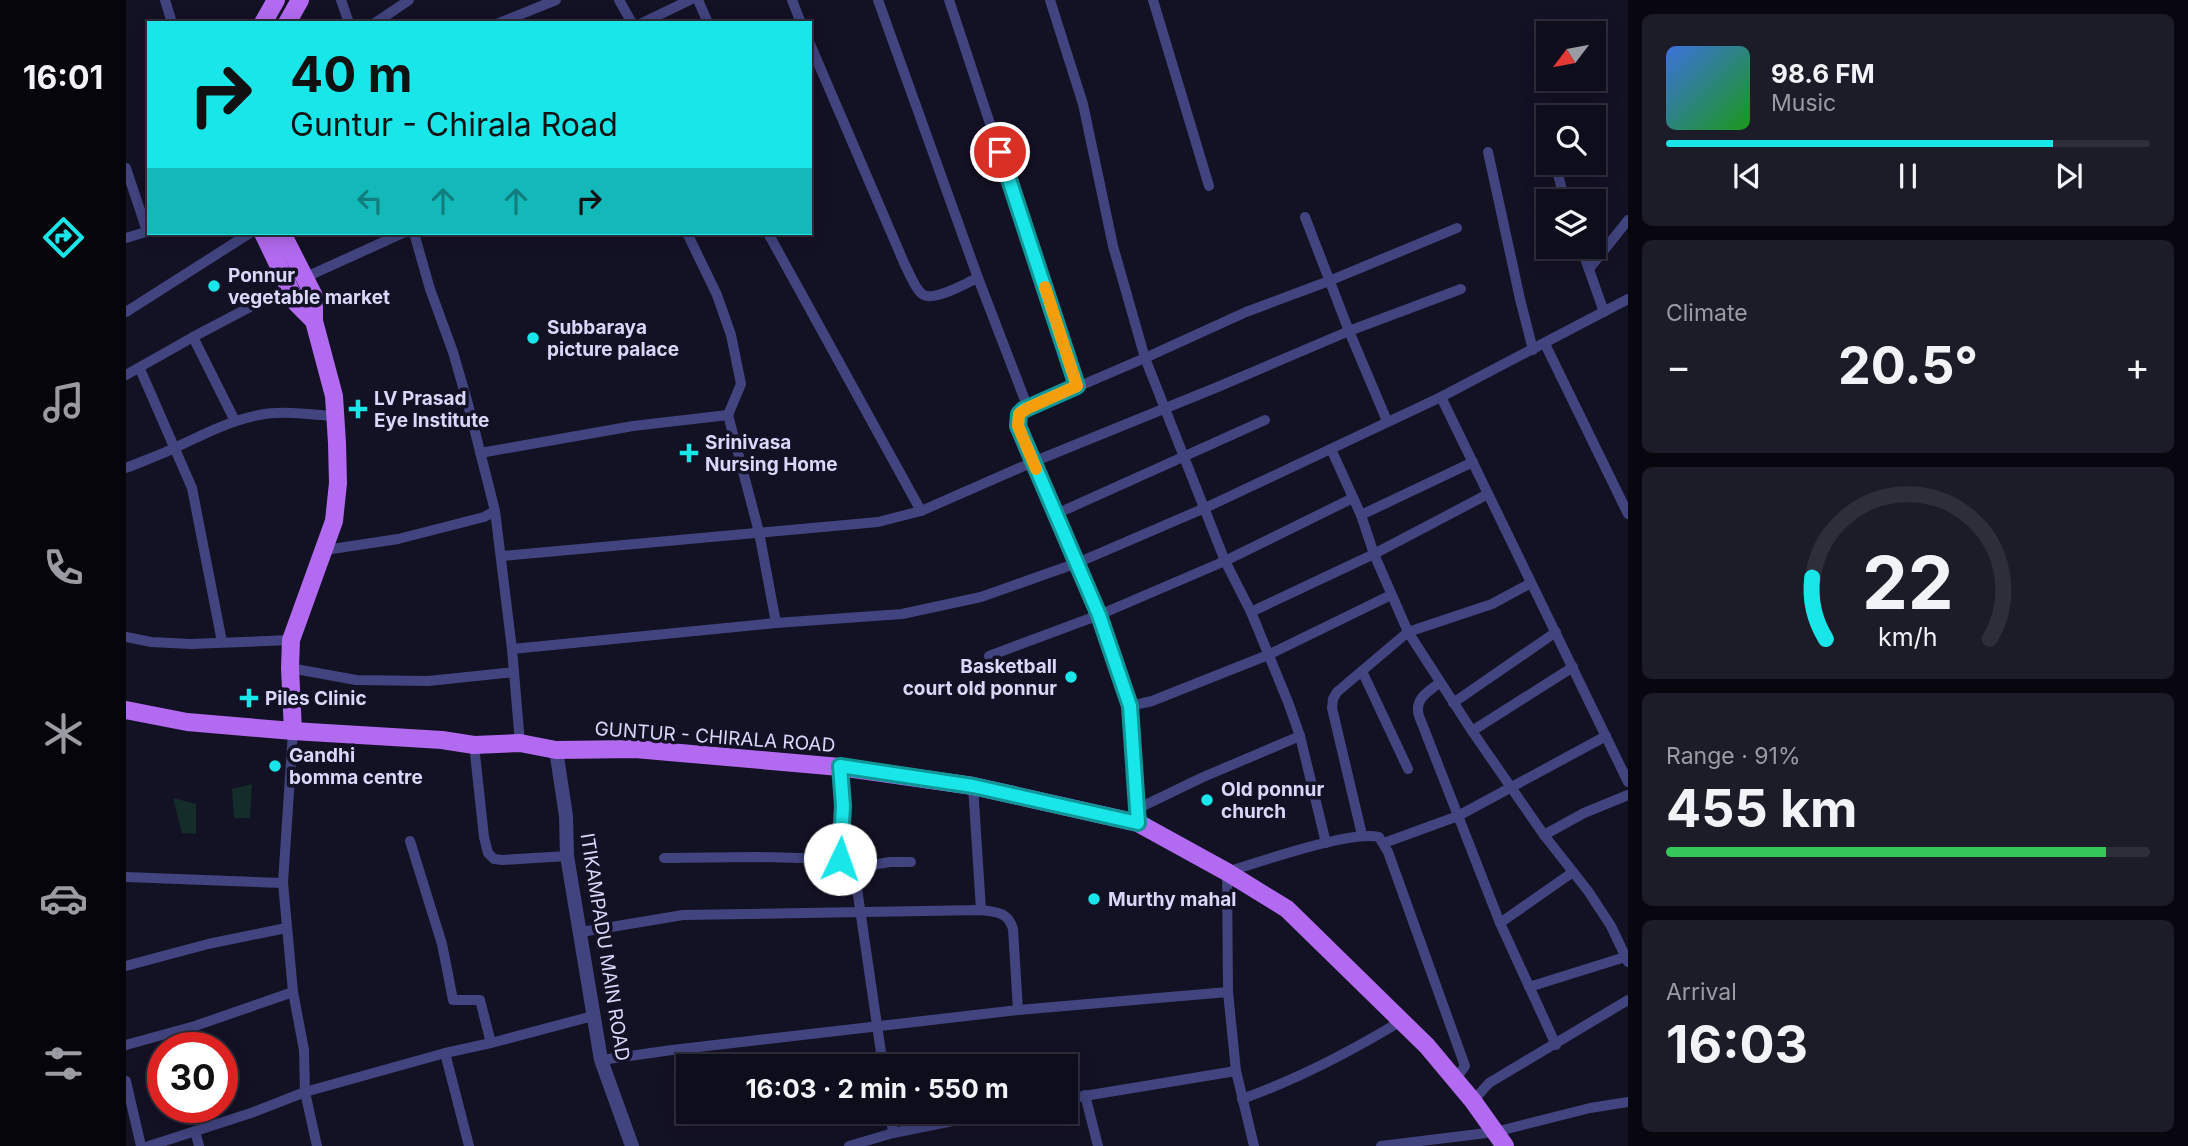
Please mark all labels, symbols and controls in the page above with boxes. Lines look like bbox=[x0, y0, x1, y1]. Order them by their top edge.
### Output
north arrow bbox=[1536, 21, 1606, 91]
map controls bbox=[1536, 21, 1606, 259]
text: 40 m bbox=[290, 45, 413, 104]
icon: right bbox=[175, 49, 266, 140]
text: 16:01 bbox=[23, 58, 103, 97]
text: 98.6 FM bbox=[1771, 58, 1875, 89]
text: Music bbox=[1771, 89, 1836, 117]
text: Guntur - Chirala Road bbox=[290, 105, 618, 144]
button: search bbox=[1536, 105, 1606, 175]
pin bbox=[970, 122, 1030, 182]
icon: arrive bbox=[981, 133, 1019, 171]
icon: previous bbox=[1728, 157, 1766, 195]
icon: pause bbox=[1889, 157, 1927, 195]
icon: next bbox=[2050, 157, 2088, 195]
icon: left bbox=[351, 182, 389, 220]
icon: ahead bbox=[424, 182, 462, 220]
icon: ahead bbox=[497, 182, 535, 220]
icon: right bbox=[570, 182, 608, 220]
button: layers bbox=[1536, 189, 1606, 259]
icon: directions bbox=[39, 213, 88, 262]
place label: Ponnur vegetable market bbox=[228, 264, 390, 309]
marker: Ponnur vegetable market bbox=[206, 278, 222, 294]
text: Climate bbox=[1666, 299, 1748, 327]
place label: Subbaraya picture palace bbox=[547, 316, 679, 361]
marker: Subbaraya picture palace bbox=[525, 330, 541, 346]
text: 20.5° bbox=[1838, 334, 1978, 397]
text: − bbox=[1666, 343, 1691, 389]
text: + bbox=[2125, 343, 2150, 389]
icon: music bbox=[39, 378, 88, 427]
place label: LV Prasad Eye Institute bbox=[374, 387, 489, 432]
marker: LV Prasad Eye Institute bbox=[348, 399, 368, 419]
place label: Srinivasa Nursing Home bbox=[705, 431, 838, 476]
marker: Srinivasa Nursing Home bbox=[679, 443, 699, 463]
text: 22 bbox=[1862, 538, 1954, 627]
icon: phone bbox=[39, 543, 88, 592]
text: km/h bbox=[1878, 622, 1938, 652]
place label: Basketball court old ponnur bbox=[903, 655, 1057, 700]
marker: Basketball court old ponnur bbox=[1063, 669, 1079, 685]
place label: Piles Clinic bbox=[265, 687, 367, 710]
marker: Piles Clinic bbox=[239, 688, 259, 708]
icon: climate bbox=[39, 709, 88, 758]
street label: GUNTUR - CHIRALA ROAD bbox=[594, 717, 836, 757]
text: Range · 91% bbox=[1666, 742, 1800, 770]
place label: Gandhi bomma centre bbox=[289, 744, 423, 789]
marker: Gandhi bomma centre bbox=[267, 758, 283, 774]
text: 455 km bbox=[1666, 777, 1858, 840]
place label: Old ponnur church bbox=[1221, 778, 1324, 823]
marker: Old ponnur church bbox=[1199, 792, 1215, 808]
position arrow bbox=[803, 822, 877, 896]
street label: ITIKAMPADU MAIN ROAD bbox=[576, 831, 634, 1063]
icon: car bbox=[39, 874, 88, 923]
place label: Murthy mahal bbox=[1108, 888, 1236, 911]
marker: Murthy mahal bbox=[1086, 891, 1102, 907]
text: Arrival bbox=[1666, 978, 1737, 1006]
text: 16:03 bbox=[1666, 1013, 1808, 1076]
speed limit sign: 30 bbox=[147, 1032, 238, 1123]
icon: filters bbox=[39, 1039, 88, 1088]
text: 16:03 · 2 min · 550 m bbox=[745, 1073, 1009, 1104]

